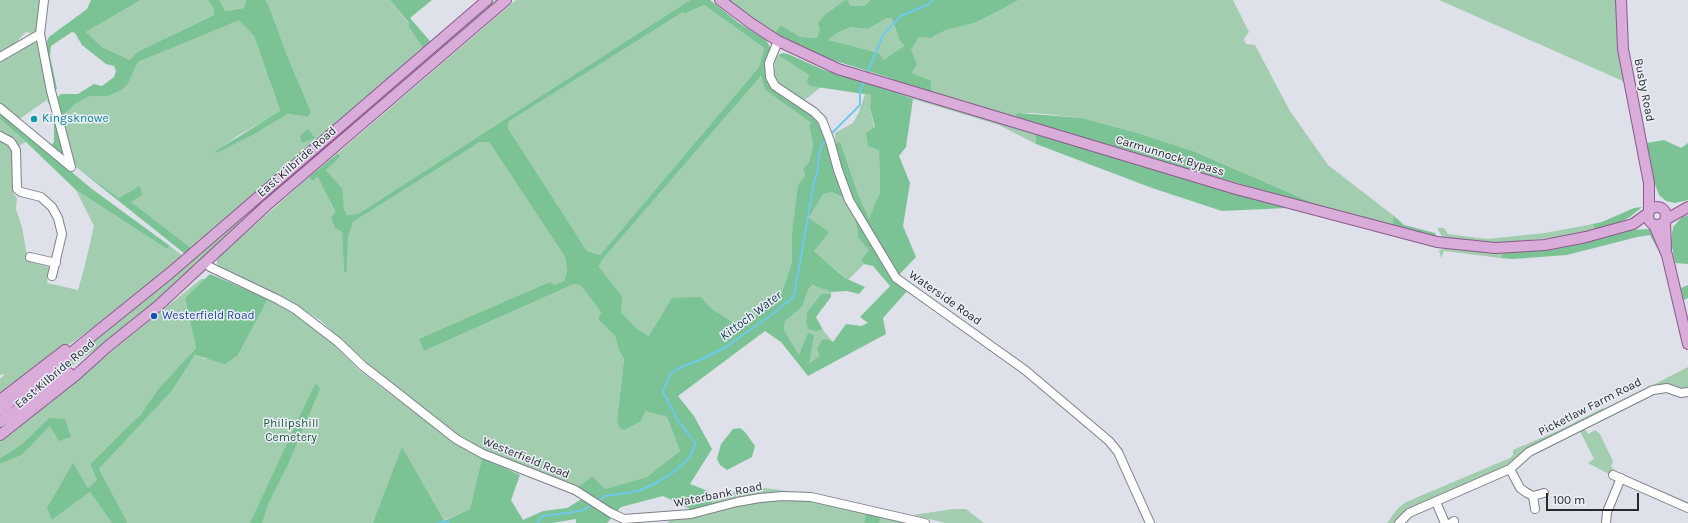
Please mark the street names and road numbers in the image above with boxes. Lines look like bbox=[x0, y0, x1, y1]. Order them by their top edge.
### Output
street label: Busby Road bbox=[1631, 57, 1657, 123]
street label: East Kilbride Road bbox=[255, 124, 339, 200]
street label: Carmunnock Bypass bbox=[1114, 133, 1226, 179]
street label: Waterside Road bbox=[906, 268, 984, 328]
street label: East Kilbride Road bbox=[12, 336, 98, 412]
street label: Picketlaw Farm Road bbox=[1536, 375, 1644, 439]
street label: Westerfield Road bbox=[480, 434, 572, 482]
street label: Waterbank Road bbox=[672, 479, 764, 511]

